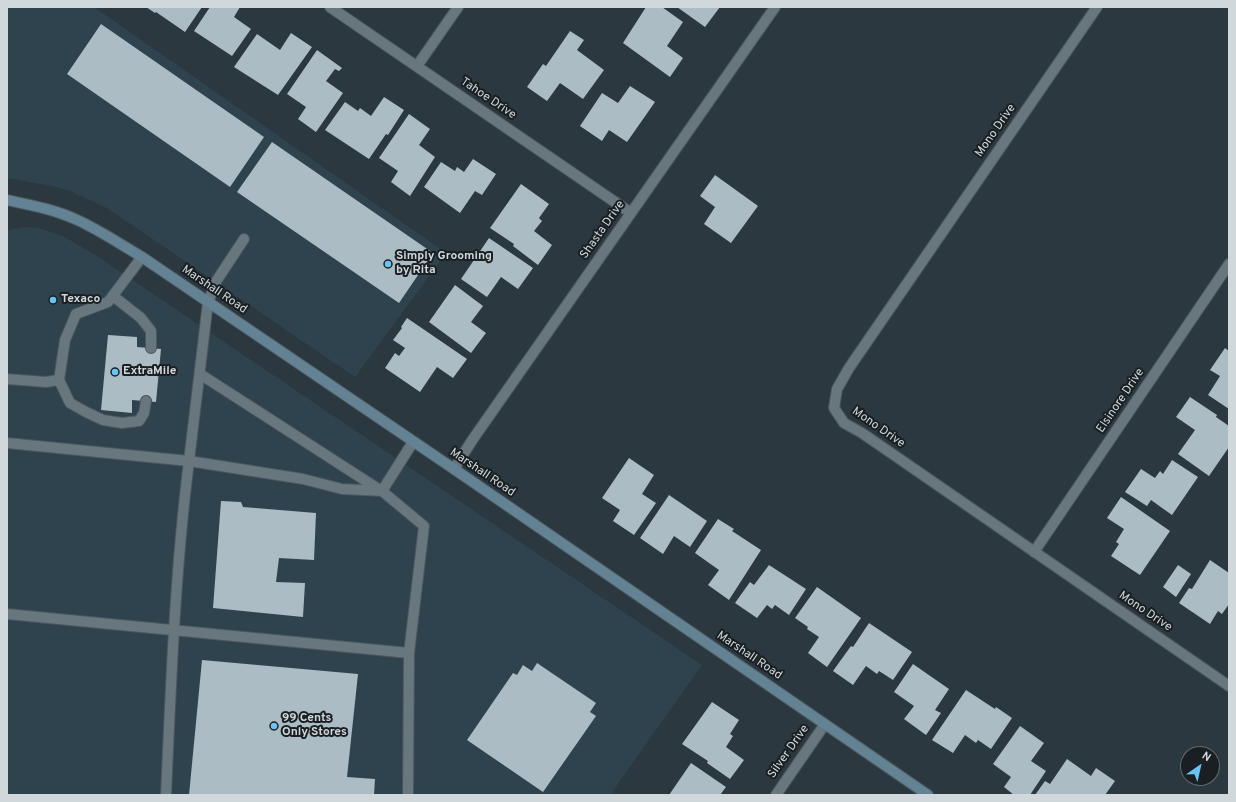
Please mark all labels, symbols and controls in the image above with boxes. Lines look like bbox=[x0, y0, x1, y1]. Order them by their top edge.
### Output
street label: Tahoe Drive bbox=[457, 75, 519, 123]
street label: Mono Drive bbox=[973, 102, 1019, 160]
street label: Shasta Drive bbox=[578, 198, 628, 262]
place label: Simply Grooming by Rita bbox=[396, 250, 492, 278]
marker: Simply Grooming by Rita bbox=[383, 259, 393, 269]
street label: Marshall Road bbox=[178, 263, 250, 317]
place label: Texaco bbox=[61, 293, 100, 307]
marker: Texaco bbox=[48, 295, 58, 305]
place label: ExtraMile bbox=[123, 365, 176, 379]
street label: Elsinore Drive bbox=[1094, 366, 1148, 436]
marker: ExtraMile bbox=[110, 367, 120, 377]
street label: Mono Drive bbox=[849, 405, 907, 451]
street label: Marshall Road bbox=[446, 446, 518, 500]
street label: Mono Drive bbox=[1116, 589, 1174, 635]
street label: Marshall Road bbox=[713, 629, 785, 683]
place label: 99 Cents Only Stores bbox=[282, 712, 347, 740]
marker: 99 Cents Only Stores bbox=[269, 721, 279, 731]
street label: Silver Drive bbox=[765, 722, 813, 782]
north arrow bbox=[1180, 746, 1220, 786]
text: N bbox=[1199, 749, 1213, 765]

